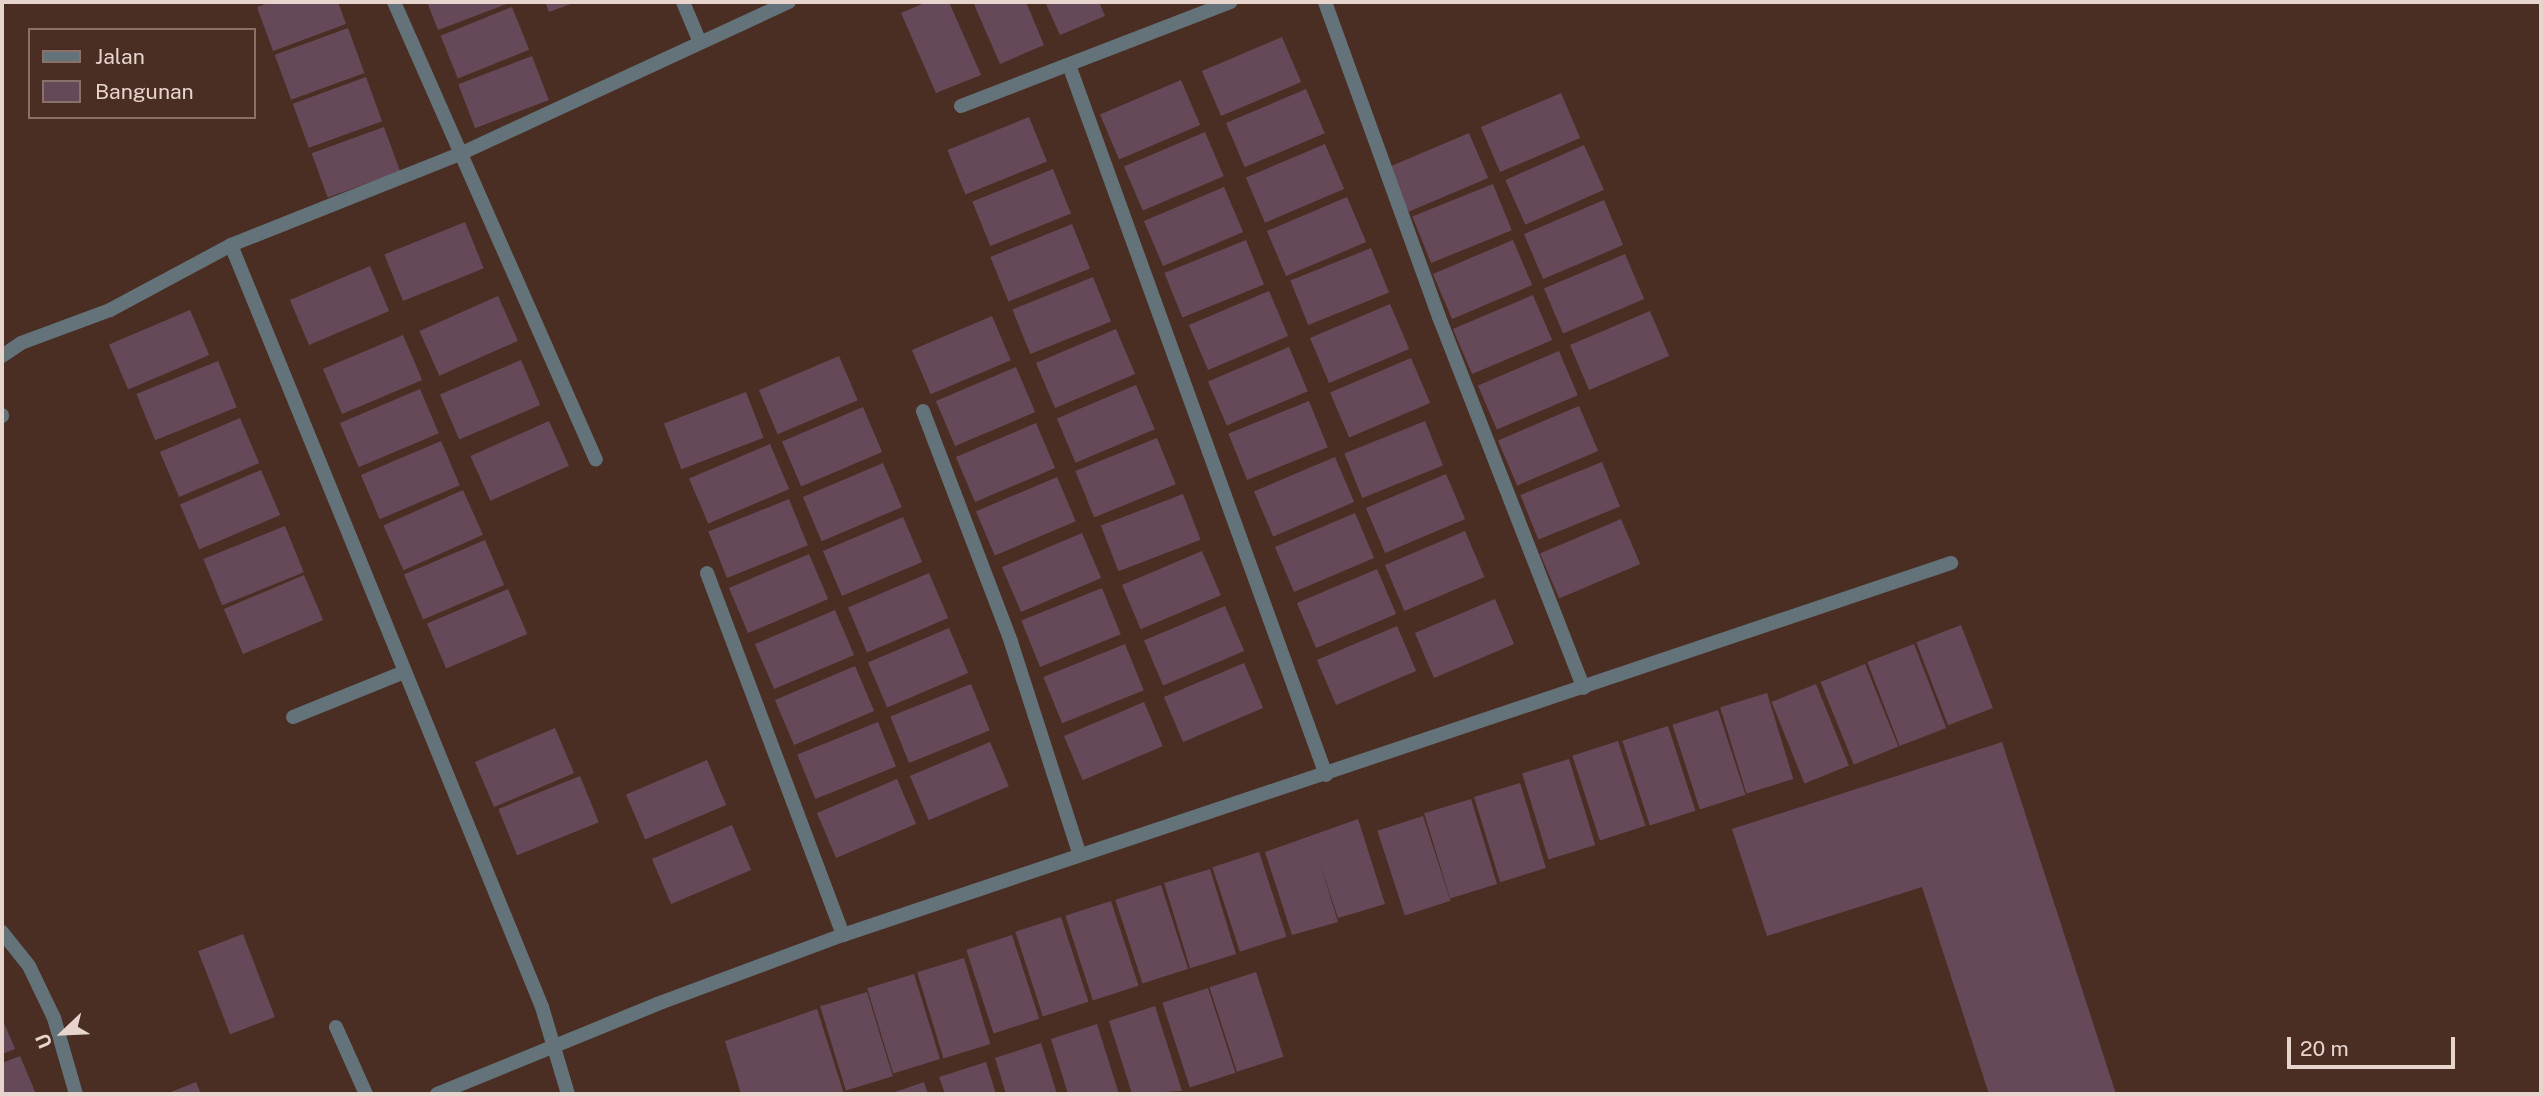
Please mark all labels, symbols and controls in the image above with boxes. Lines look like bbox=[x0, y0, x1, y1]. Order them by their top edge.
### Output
legend bbox=[28, 28, 256, 119]
text: Jalan bbox=[95, 44, 145, 69]
text: Bangunan bbox=[95, 79, 194, 104]
north arrow bbox=[28, 998, 98, 1068]
scale bar bbox=[2291, 1023, 2459, 1066]
text: U bbox=[31, 1031, 56, 1052]
text: 20 m bbox=[2300, 1036, 2349, 1061]

